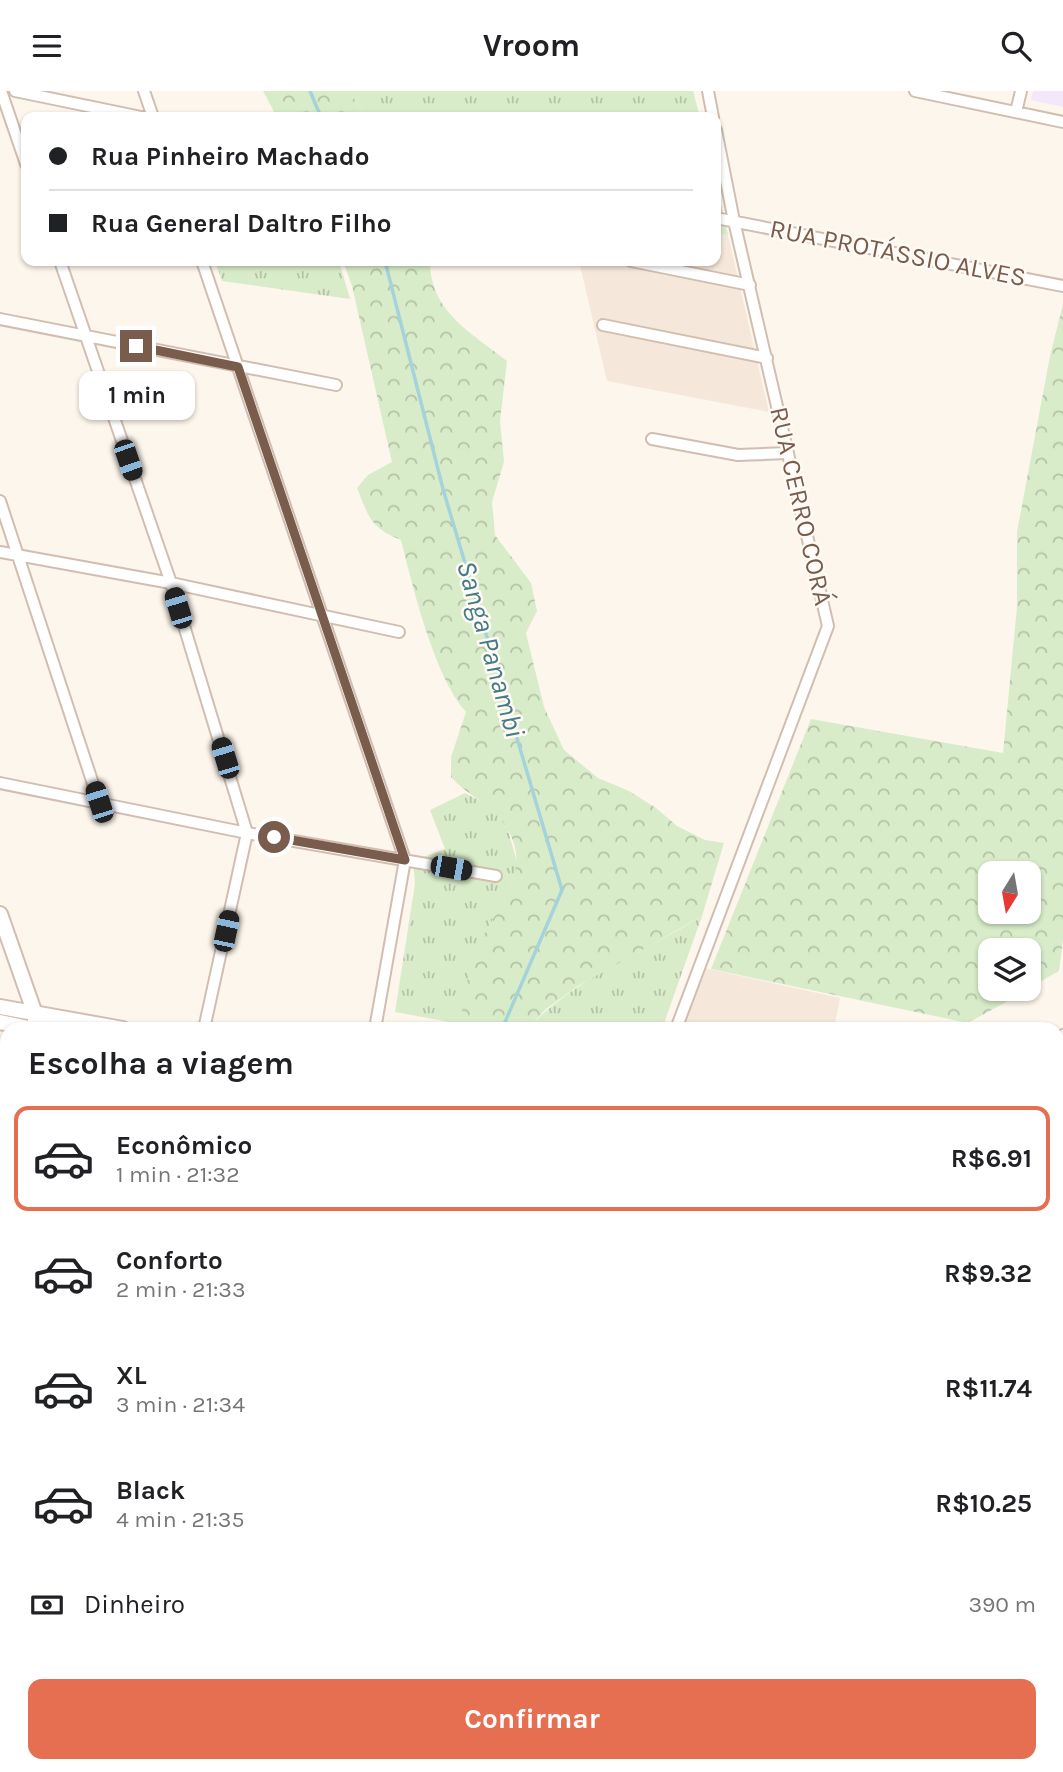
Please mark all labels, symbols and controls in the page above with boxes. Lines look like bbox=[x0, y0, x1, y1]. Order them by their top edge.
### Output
icon: menu bbox=[28, 27, 66, 65]
text: Vroom bbox=[483, 27, 580, 64]
icon: search bbox=[997, 27, 1035, 65]
text: Rua Pinheiro Machado bbox=[91, 141, 369, 172]
text: Rua General Daltro Filho bbox=[91, 208, 391, 239]
street label: RUA PROTÁSSIO ALVES bbox=[767, 212, 1029, 293]
route end bbox=[120, 330, 152, 362]
callout: 1 min bbox=[78, 371, 194, 419]
text: 1 min bbox=[108, 382, 166, 409]
street label: RUA CERRO CORÁ bbox=[763, 403, 840, 608]
car bbox=[112, 437, 145, 483]
water label: Sanga Panambi bbox=[450, 557, 532, 741]
car bbox=[162, 585, 195, 631]
car bbox=[209, 735, 242, 781]
car bbox=[83, 779, 116, 825]
route start bbox=[258, 821, 290, 853]
car bbox=[429, 854, 474, 882]
north arrow bbox=[978, 861, 1041, 924]
map controls bbox=[978, 861, 1041, 1001]
car bbox=[212, 908, 241, 954]
button: layers bbox=[978, 938, 1041, 1001]
text: Escolha a viagem bbox=[28, 1045, 294, 1082]
icon: car bbox=[32, 1127, 95, 1190]
text: Econômico bbox=[116, 1130, 252, 1161]
text: R$6.91 bbox=[951, 1143, 1032, 1174]
text: 1 min · 21:32 bbox=[116, 1161, 240, 1188]
icon: car bbox=[32, 1242, 95, 1305]
text: Conforto bbox=[116, 1245, 223, 1276]
text: R$9.32 bbox=[944, 1258, 1032, 1289]
text: 2 min · 21:33 bbox=[116, 1276, 245, 1303]
icon: car bbox=[32, 1357, 95, 1420]
text: XL bbox=[116, 1360, 147, 1391]
text: R$11.74 bbox=[945, 1373, 1032, 1404]
text: 3 min · 21:34 bbox=[116, 1391, 245, 1418]
icon: car bbox=[32, 1472, 95, 1535]
text: Black bbox=[116, 1475, 185, 1506]
text: R$10.25 bbox=[935, 1488, 1032, 1519]
text: 4 min · 21:35 bbox=[116, 1506, 244, 1533]
icon: cash bbox=[28, 1586, 66, 1624]
text: Dinheiro bbox=[84, 1589, 185, 1620]
text: 390 m bbox=[968, 1591, 1036, 1618]
button: Confirmar bbox=[28, 1679, 1036, 1759]

